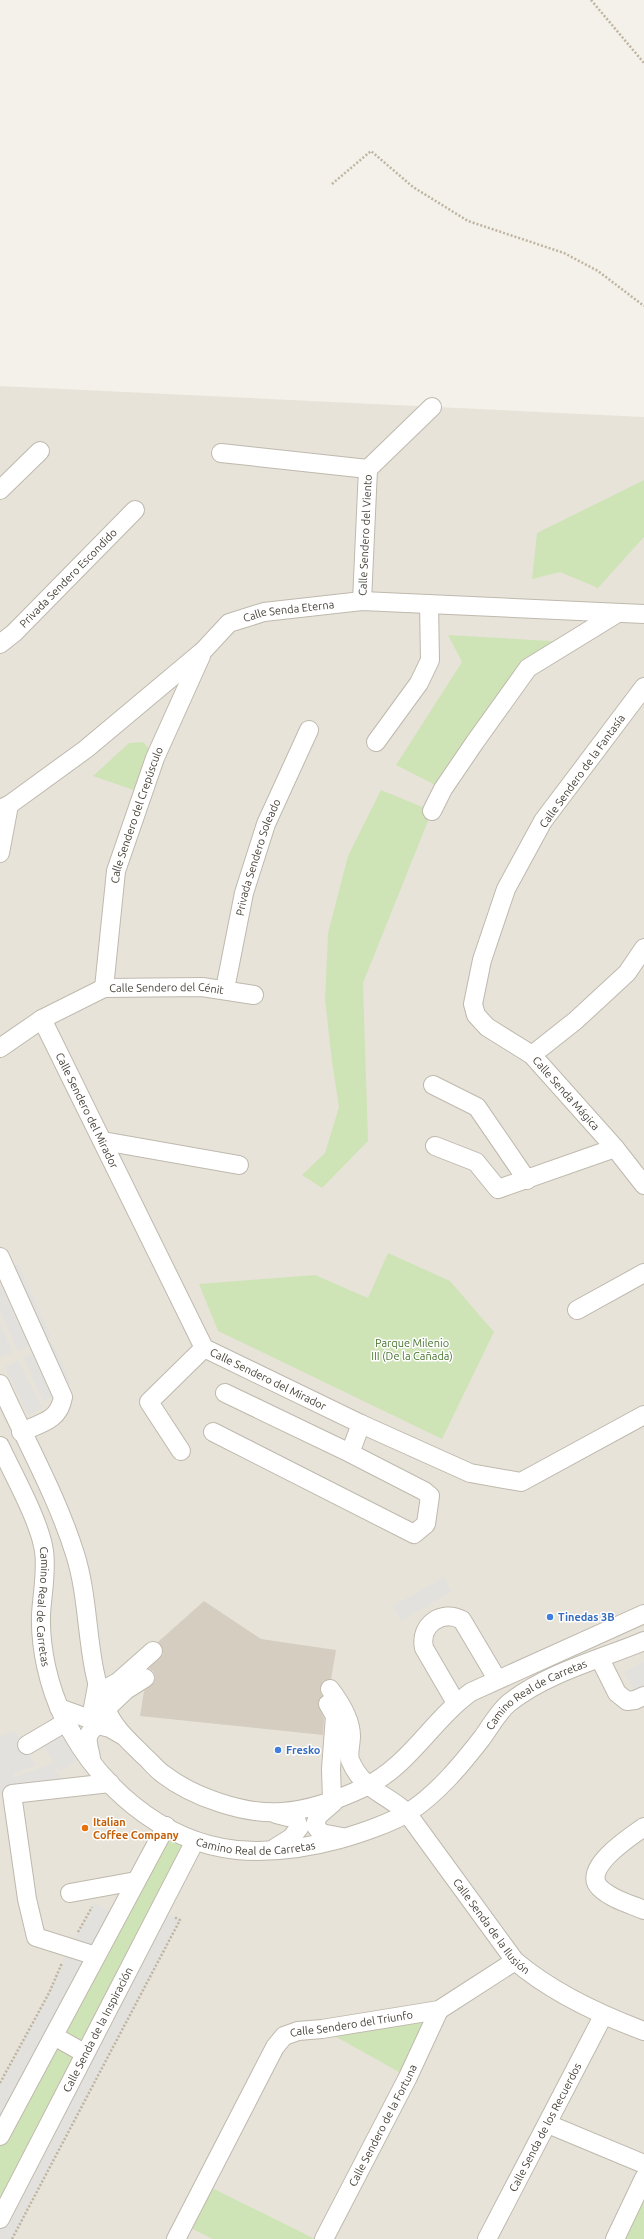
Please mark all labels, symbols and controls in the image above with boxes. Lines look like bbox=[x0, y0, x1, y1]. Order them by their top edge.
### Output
street label: Calle Sendero del Viento bbox=[356, 474, 374, 596]
street label: Privada Sendero Escondido bbox=[17, 526, 119, 630]
street label: Calle Senda Eterna bbox=[242, 598, 335, 624]
street label: Calle Sendero de la Fantasía bbox=[537, 712, 627, 830]
street label: Calle Sendero del Crepúsculo bbox=[109, 745, 165, 884]
street label: Privada Sendero Soleado bbox=[234, 797, 283, 917]
street label: Calle Sendero del Cénit bbox=[109, 981, 225, 996]
street label: Calle Sendero del Mirador bbox=[53, 1051, 121, 1171]
street label: Calle Senda Mágica bbox=[530, 1054, 602, 1132]
park label: Parque Milenio III (De la Cañada) bbox=[371, 1337, 453, 1363]
street label: Calle Sendero del Mirador bbox=[208, 1346, 329, 1413]
street label: Camino Real de Carretas bbox=[35, 1546, 52, 1668]
place label: Tinedas 3B bbox=[558, 1611, 615, 1623]
marker: Tinedas 3B bbox=[545, 1612, 555, 1622]
street label: Camino Real de Carretas bbox=[483, 1657, 589, 1732]
place label: Fresko bbox=[286, 1744, 321, 1756]
marker: Fresko bbox=[273, 1745, 283, 1755]
place label: Italian Coffee Company bbox=[93, 1816, 179, 1841]
marker: Italian Coffee Company bbox=[80, 1823, 90, 1833]
street label: Camino Real de Carretas bbox=[194, 1835, 317, 1857]
street label: Calle Senda de la Ilusión bbox=[451, 1876, 532, 1976]
street label: Calle Senda de la Inspiración bbox=[60, 1965, 135, 2094]
street label: Calle Sendero del Triunfo bbox=[288, 2008, 414, 2039]
street label: Calle Senda de los Recuerdos bbox=[507, 2061, 584, 2194]
street label: Calle Sendero de la Fortuna bbox=[346, 2062, 419, 2188]

